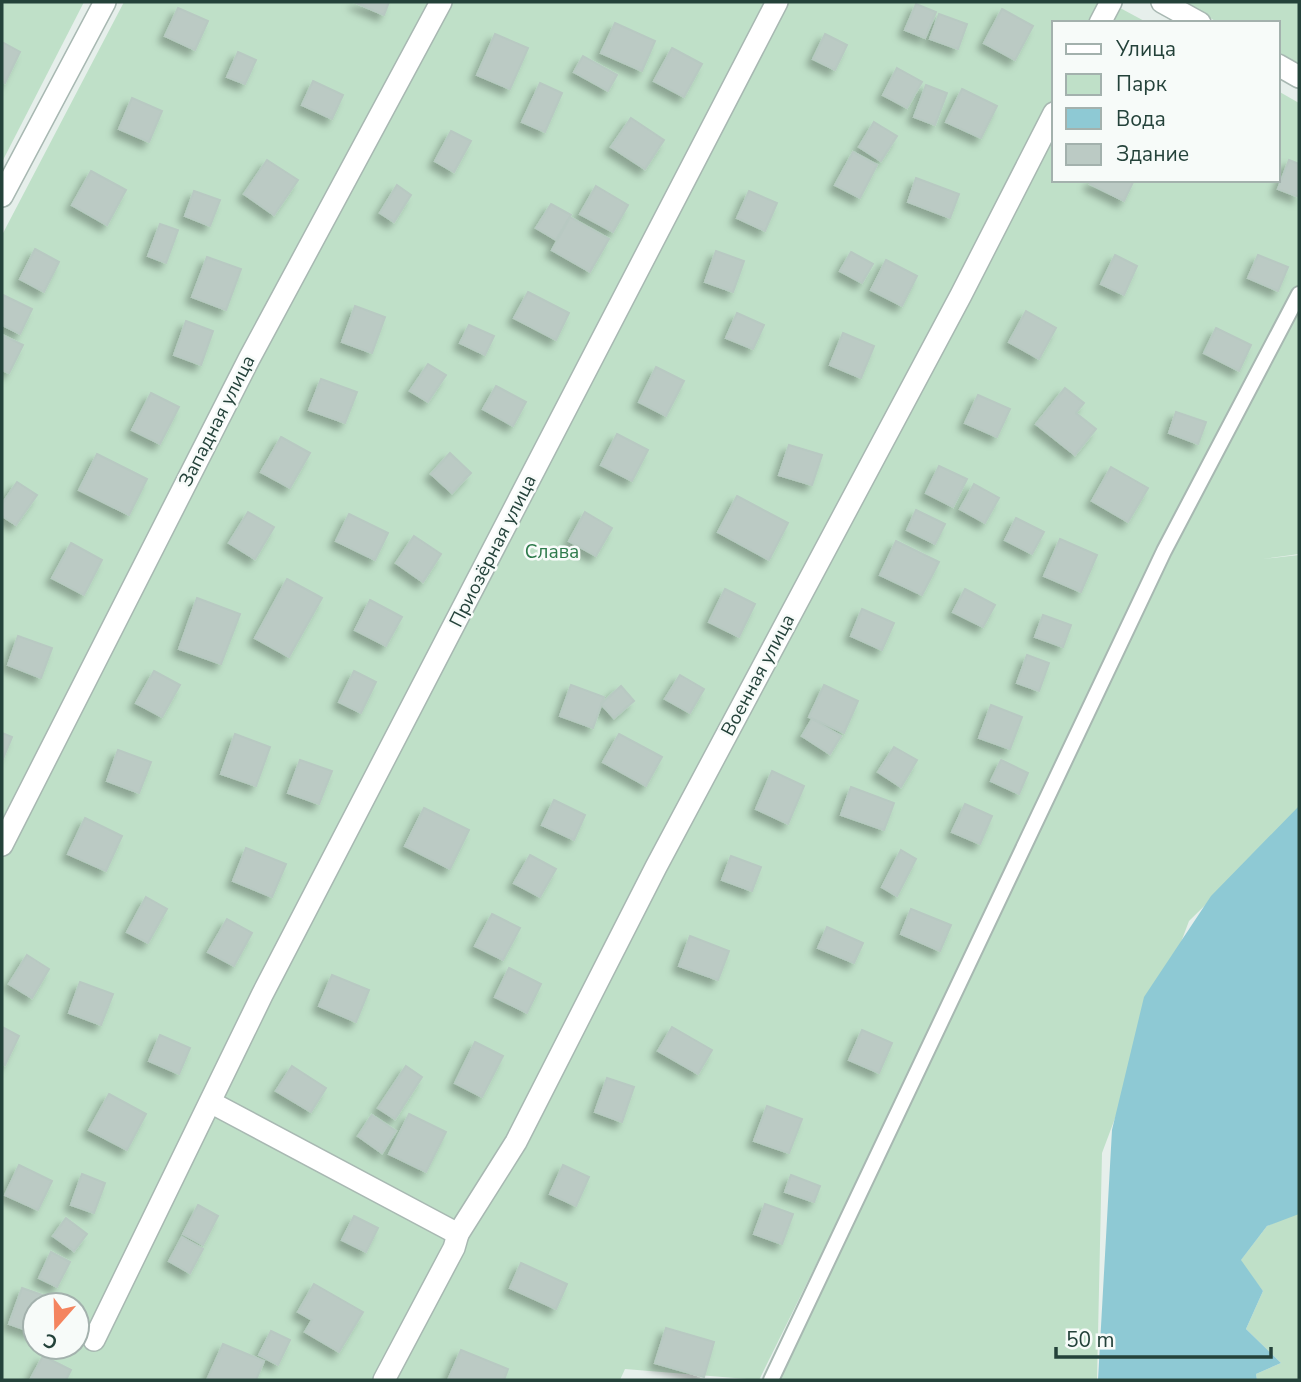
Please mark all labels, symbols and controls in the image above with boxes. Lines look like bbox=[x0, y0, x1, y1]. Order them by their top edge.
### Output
legend bbox=[1052, 21, 1280, 182]
text: Улица bbox=[1115, 35, 1176, 63]
text: Парк bbox=[1116, 70, 1168, 98]
text: Вода bbox=[1116, 105, 1166, 133]
text: Здание bbox=[1116, 140, 1189, 168]
street label: Западная улица bbox=[173, 351, 261, 491]
street label: Приозёрная улица bbox=[443, 470, 543, 632]
park label: Слава bbox=[525, 539, 579, 565]
street label: Военная улица bbox=[715, 609, 801, 741]
north arrow bbox=[21, 1291, 91, 1361]
scale bar bbox=[1056, 1316, 1271, 1360]
text: 50 m bbox=[1066, 1326, 1115, 1354]
text: С bbox=[40, 1327, 61, 1355]

